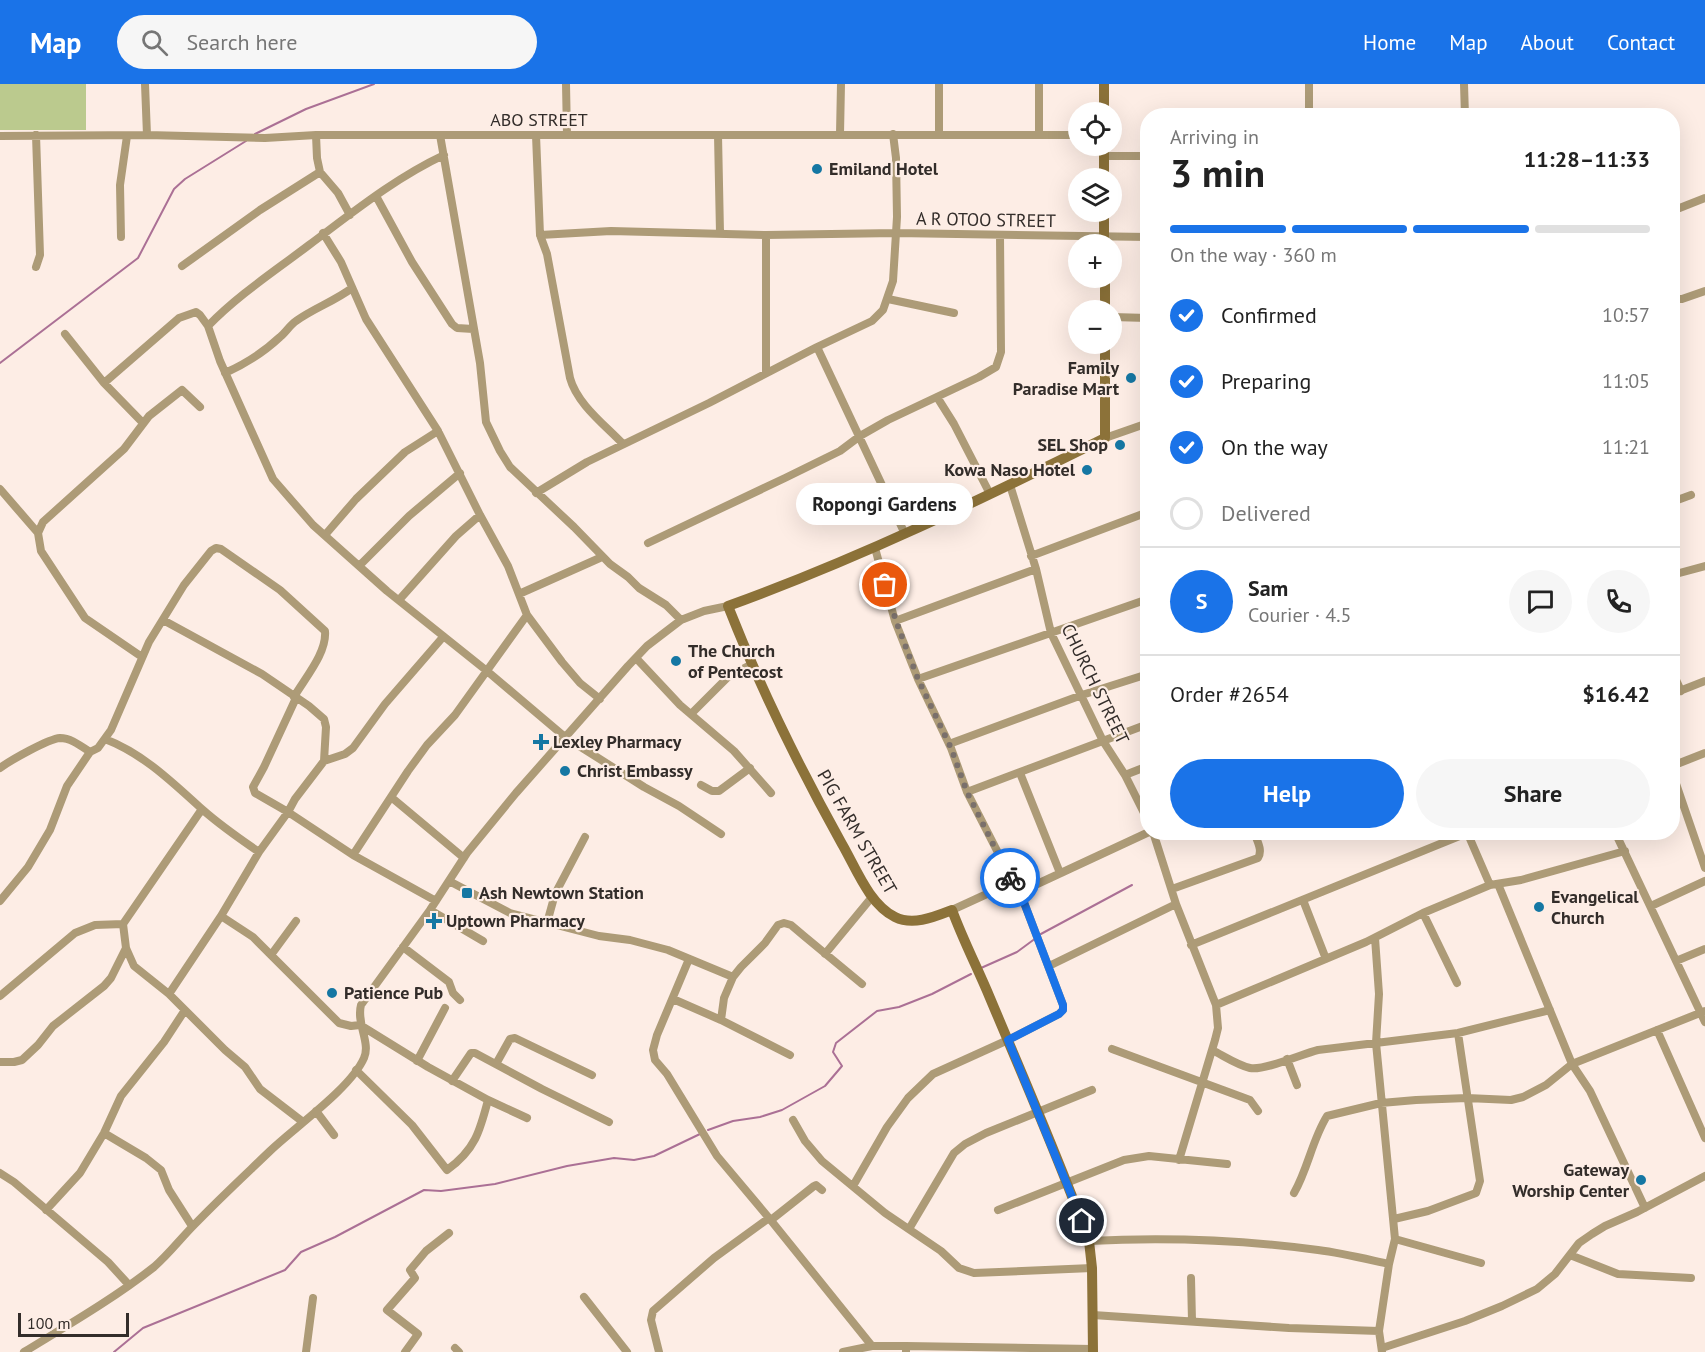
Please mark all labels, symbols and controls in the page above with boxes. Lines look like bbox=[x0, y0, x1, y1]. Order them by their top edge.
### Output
search box bbox=[117, 15, 537, 69]
text: Map bbox=[30, 24, 81, 61]
icon: search bbox=[138, 26, 171, 59]
text: Search here bbox=[186, 28, 297, 56]
text: Home bbox=[1363, 29, 1416, 56]
text: Map bbox=[1449, 29, 1488, 56]
text: About bbox=[1521, 29, 1574, 56]
text: Contact bbox=[1607, 29, 1675, 56]
map controls bbox=[1068, 102, 1122, 354]
button: locate bbox=[1068, 102, 1122, 156]
street label: ABO STREET bbox=[490, 108, 588, 131]
text: Arriving in bbox=[1170, 124, 1259, 150]
text: 11:28–11:33 bbox=[1524, 145, 1650, 173]
text: 3 min bbox=[1170, 147, 1265, 198]
place label: Emiland Hotel bbox=[829, 157, 939, 180]
marker: Emiland Hotel bbox=[810, 162, 824, 176]
button: layers bbox=[1068, 168, 1122, 222]
street label: A R OTOO STREET bbox=[916, 207, 1056, 232]
button: + bbox=[1068, 234, 1122, 288]
text: On the way · 360 m bbox=[1170, 242, 1337, 268]
icon: check bbox=[1170, 299, 1203, 332]
button: − bbox=[1068, 300, 1122, 354]
text: Confirmed bbox=[1221, 301, 1317, 329]
text: 10:57 bbox=[1602, 302, 1650, 328]
place label: Family Paradise Mart bbox=[1013, 356, 1120, 400]
icon: check bbox=[1170, 365, 1203, 398]
text: Preparing bbox=[1221, 367, 1311, 395]
text: 11:05 bbox=[1602, 368, 1650, 394]
marker: Family Paradise Mart bbox=[1124, 371, 1138, 385]
icon: check bbox=[1170, 431, 1203, 464]
place label: SEL Shop bbox=[1037, 433, 1108, 456]
text: On the way bbox=[1221, 433, 1328, 461]
text: 11:21 bbox=[1602, 434, 1650, 460]
marker: SEL Shop bbox=[1113, 438, 1127, 452]
place label: Kowa Naso Hotel bbox=[944, 458, 1076, 481]
marker: Kowa Naso Hotel bbox=[1080, 463, 1094, 477]
callout: Ropongi Gardens bbox=[796, 483, 974, 525]
text: Ropongi Gardens bbox=[812, 491, 957, 517]
text: Delivered bbox=[1221, 499, 1311, 527]
pin bbox=[859, 559, 910, 610]
icon: bag bbox=[868, 568, 901, 601]
button: chat bbox=[1509, 570, 1572, 633]
button: phone bbox=[1587, 570, 1650, 633]
text: Sam bbox=[1248, 574, 1288, 602]
text: S bbox=[1196, 587, 1207, 615]
text: Courier · 4.5 bbox=[1248, 602, 1351, 628]
street label: CHURCH STREET bbox=[1056, 620, 1134, 748]
place label: The Church of Pentecost bbox=[688, 639, 783, 683]
marker: The Church of Pentecost bbox=[669, 654, 683, 668]
text: Order #2654 bbox=[1170, 680, 1289, 708]
text: $16.42 bbox=[1582, 680, 1650, 708]
place label: Lexley Pharmacy bbox=[553, 730, 682, 753]
marker: Lexley Pharmacy bbox=[534, 735, 548, 749]
place label: Christ Embassy bbox=[577, 759, 693, 782]
button: Help bbox=[1170, 759, 1404, 828]
button: Share bbox=[1416, 759, 1650, 828]
marker: Christ Embassy bbox=[558, 764, 572, 778]
street label: PIG FARM STREET bbox=[812, 765, 902, 898]
courier bbox=[980, 848, 1040, 908]
icon: bike bbox=[994, 862, 1027, 895]
place label: Ash Newtown Station bbox=[479, 881, 644, 904]
place label: Evangelical Church bbox=[1551, 885, 1639, 929]
marker: Ash Newtown Station bbox=[460, 886, 474, 900]
marker: Evangelical Church bbox=[1532, 900, 1546, 914]
place label: Uptown Pharmacy bbox=[446, 909, 585, 932]
marker: Uptown Pharmacy bbox=[427, 914, 441, 928]
place label: Patience Pub bbox=[344, 981, 443, 1004]
marker: Patience Pub bbox=[325, 986, 339, 1000]
place label: Gateway Worship Center bbox=[1512, 1158, 1630, 1202]
marker: Gateway Worship Center bbox=[1634, 1173, 1648, 1187]
pin bbox=[1056, 1195, 1107, 1246]
icon: home bbox=[1065, 1204, 1098, 1237]
scale bar bbox=[18, 1310, 129, 1338]
text: 100 m bbox=[27, 1313, 70, 1333]

